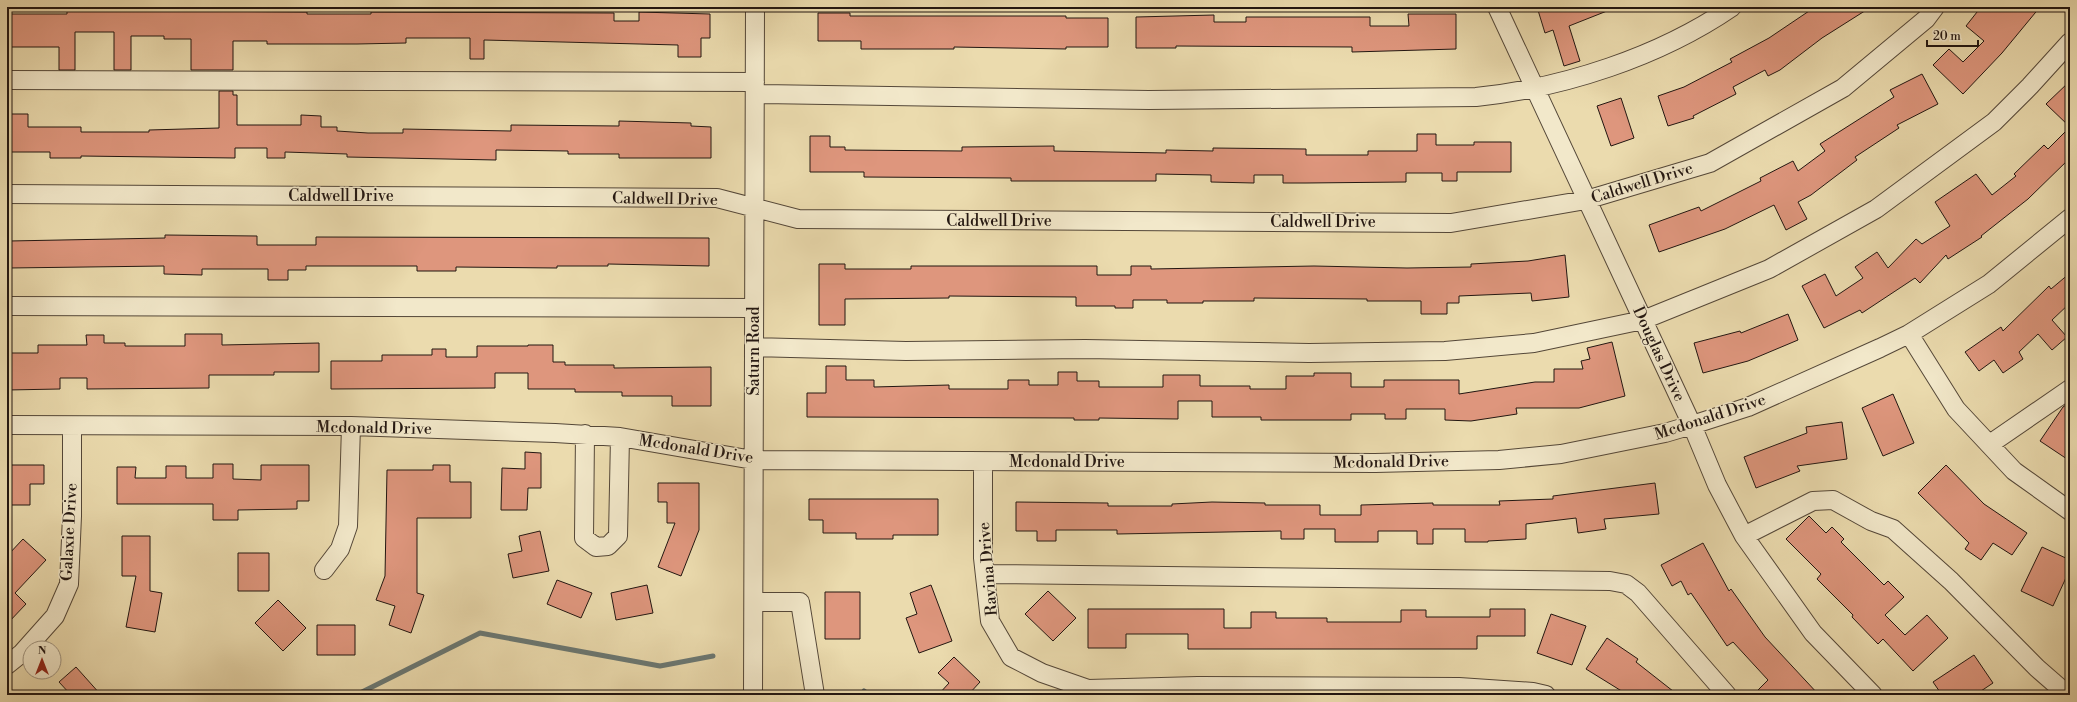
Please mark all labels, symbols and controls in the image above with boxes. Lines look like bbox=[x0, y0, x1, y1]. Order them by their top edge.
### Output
scale bar bbox=[1927, 22, 1978, 48]
text: 20 m bbox=[1933, 29, 1961, 44]
street label: Caldwell Drive bbox=[1589, 158, 1695, 208]
street label: Caldwell Drive bbox=[288, 186, 394, 206]
street label: Caldwell Drive bbox=[612, 188, 718, 210]
street label: Caldwell Drive bbox=[946, 211, 1052, 231]
street label: Caldwell Drive bbox=[1270, 212, 1376, 232]
street label: Douglas Drive bbox=[1628, 303, 1690, 405]
street label: Saturn Road bbox=[744, 306, 764, 396]
street label: Mcdonald Drive bbox=[1652, 390, 1768, 444]
street label: Mcdonald Drive bbox=[316, 417, 432, 439]
street label: Mcdonald Drive bbox=[637, 430, 755, 468]
street label: Mcdonald Drive bbox=[1333, 451, 1449, 473]
street label: Mcdonald Drive bbox=[1009, 452, 1125, 472]
street label: Galaxie Drive bbox=[56, 482, 82, 582]
street label: Ravina Drive bbox=[974, 521, 1002, 617]
north arrow bbox=[22, 640, 62, 680]
text: N bbox=[38, 644, 47, 658]

